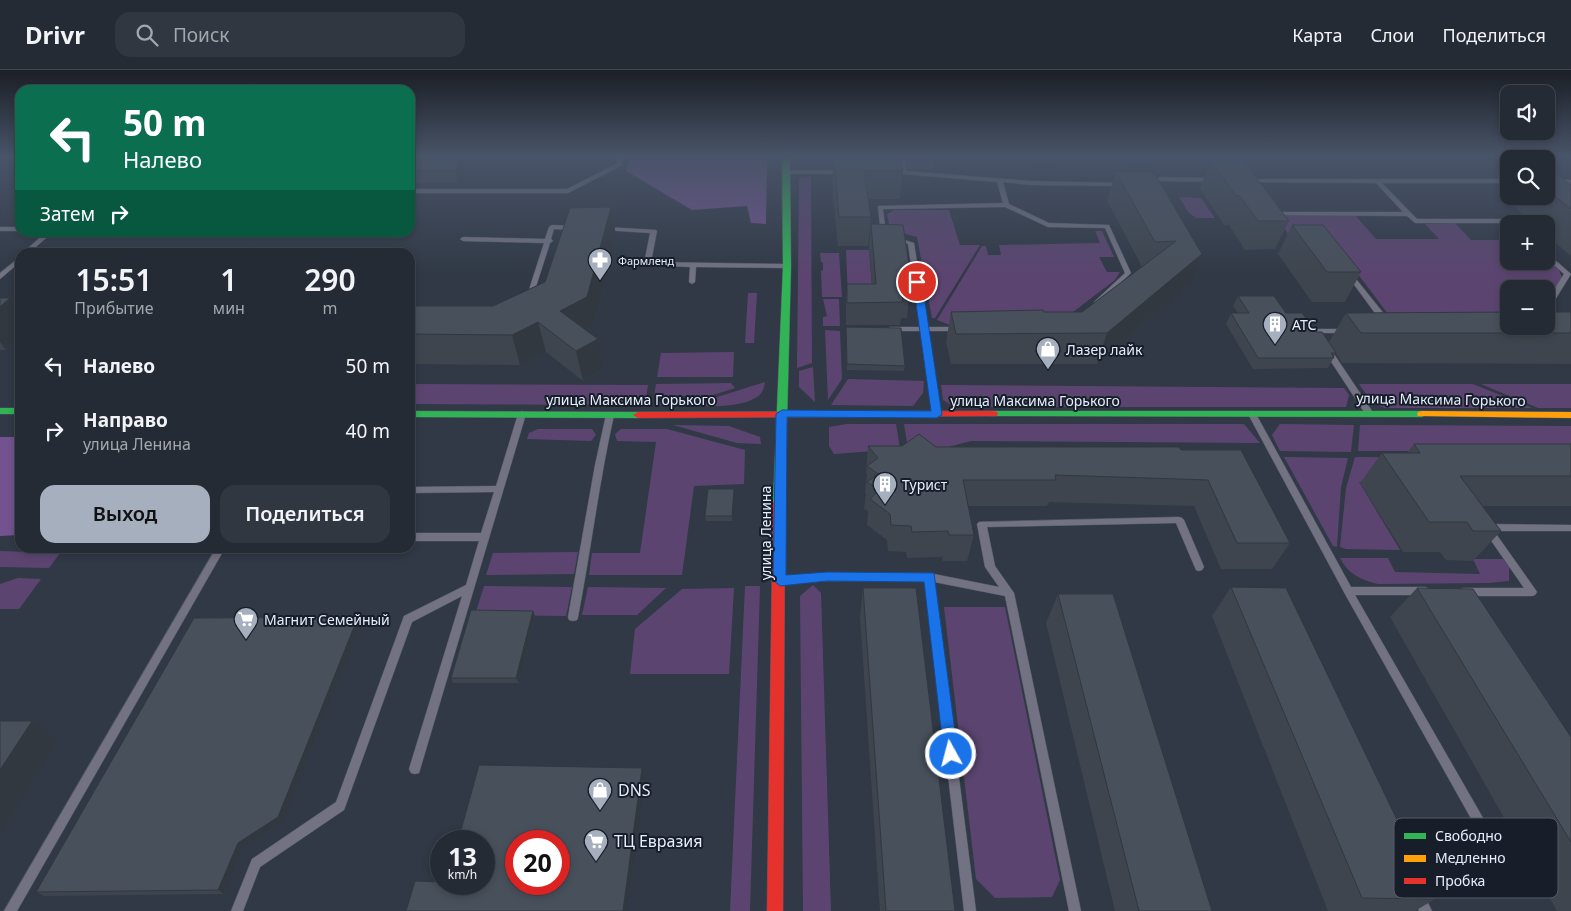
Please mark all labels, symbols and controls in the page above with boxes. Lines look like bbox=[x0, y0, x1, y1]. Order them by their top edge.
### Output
search box bbox=[115, 12, 465, 57]
text: Drivr bbox=[25, 18, 85, 51]
icon: search bbox=[133, 21, 161, 49]
text: Поиск bbox=[173, 22, 229, 48]
text: Карта bbox=[1292, 23, 1342, 47]
text: Слои bbox=[1370, 23, 1414, 47]
text: Поделиться bbox=[1442, 23, 1546, 47]
map controls bbox=[1500, 85, 1555, 335]
button: sound bbox=[1500, 85, 1555, 140]
text: 50 m bbox=[123, 99, 206, 146]
icon: left bbox=[40, 105, 105, 170]
text: Налево bbox=[123, 144, 202, 174]
button: search bbox=[1500, 150, 1555, 205]
icon: right bbox=[105, 200, 133, 228]
text: Затем bbox=[40, 201, 95, 227]
button: + bbox=[1500, 215, 1555, 270]
pharmacy icon: Фармленд bbox=[587, 247, 613, 281]
place label: Фармленд bbox=[618, 253, 675, 268]
text: 15:51 bbox=[75, 259, 152, 300]
text: 1 bbox=[220, 259, 237, 300]
text: 290 bbox=[304, 259, 356, 300]
pin bbox=[896, 261, 938, 303]
icon: arrive bbox=[903, 268, 931, 296]
button: − bbox=[1500, 280, 1555, 335]
text: Прибытие bbox=[74, 297, 154, 319]
text: мин bbox=[213, 297, 245, 319]
text: m bbox=[322, 297, 337, 319]
building icon: АТС bbox=[1262, 311, 1288, 345]
place label: АТС bbox=[1292, 315, 1316, 334]
shop icon: Лазер лайк bbox=[1035, 336, 1061, 370]
place label: Лазер лайк bbox=[1066, 340, 1143, 359]
icon: left bbox=[40, 352, 68, 380]
text: Налево bbox=[83, 353, 155, 379]
text: 50 m bbox=[346, 353, 390, 379]
street label: улица Максима Горького bbox=[1356, 388, 1526, 410]
street label: улица Максима Горького bbox=[546, 390, 716, 409]
street label: улица Максима Горького bbox=[950, 391, 1120, 410]
text: Направо bbox=[83, 407, 168, 433]
icon: right bbox=[40, 417, 68, 445]
text: 40 m bbox=[346, 418, 390, 444]
text: улица Ленина bbox=[83, 433, 191, 455]
building icon: Турист bbox=[872, 471, 898, 505]
place label: Турист bbox=[902, 475, 948, 494]
button: Выход bbox=[40, 485, 210, 543]
button: Поделиться bbox=[220, 485, 390, 543]
street label: улица Ленина bbox=[756, 486, 775, 580]
supermarket icon: Магнит Семейный bbox=[233, 606, 259, 640]
place label: Магнит Семейный bbox=[264, 610, 390, 629]
position arrow bbox=[924, 727, 976, 779]
shop icon: DNS bbox=[587, 777, 613, 811]
place label: DNS bbox=[618, 779, 651, 801]
legend bbox=[1394, 818, 1558, 898]
text: Свободно bbox=[1435, 826, 1502, 845]
supermarket icon: ТЦ Евразия bbox=[583, 828, 609, 862]
speed limit sign: 20 bbox=[505, 830, 570, 895]
place label: ТЦ Евразия bbox=[614, 830, 702, 852]
text: 13 bbox=[448, 839, 477, 873]
text: Медленно bbox=[1435, 848, 1506, 867]
text: km/h bbox=[448, 866, 477, 883]
text: Пробка bbox=[1435, 871, 1485, 890]

